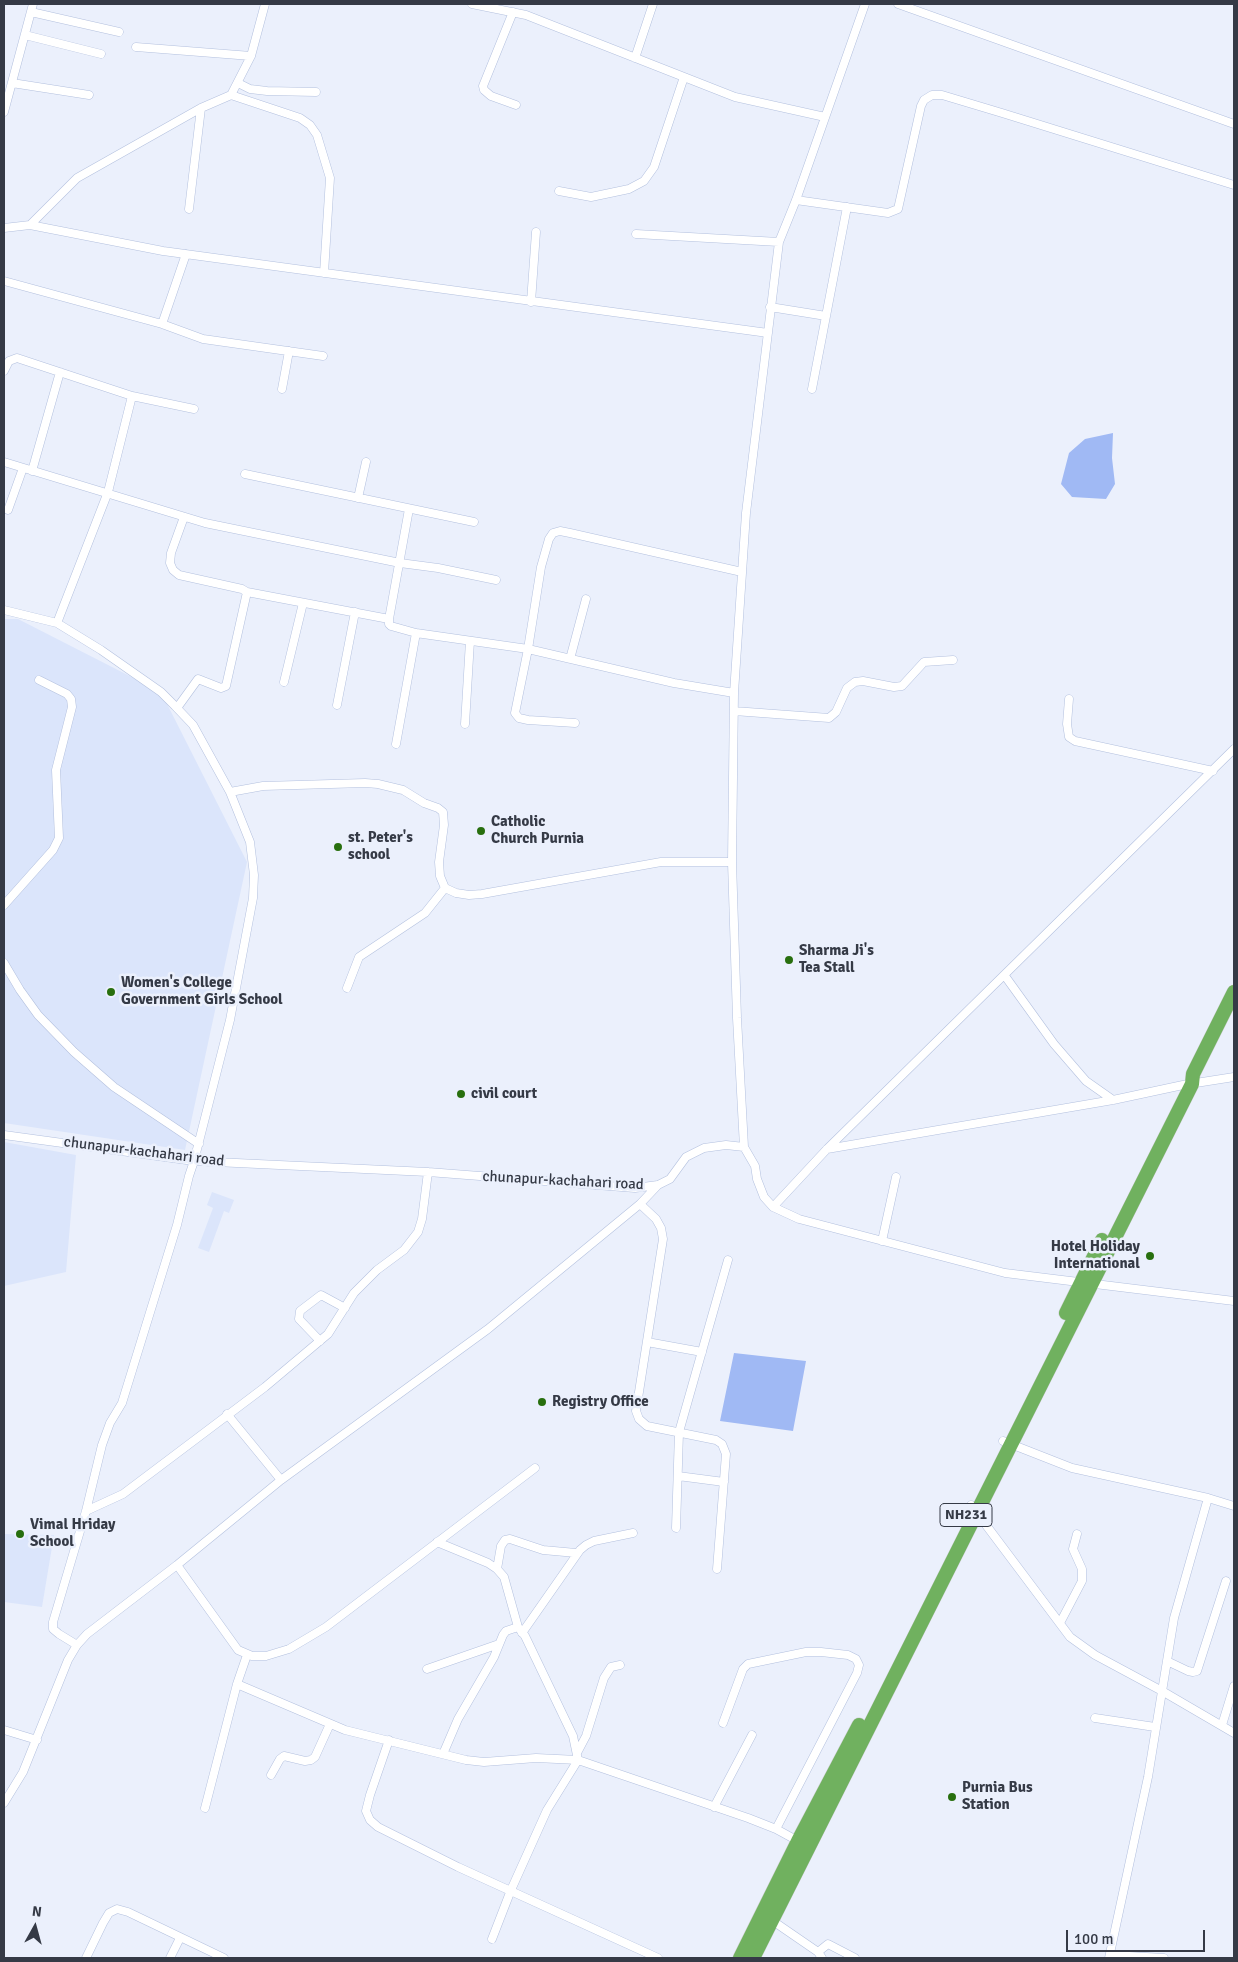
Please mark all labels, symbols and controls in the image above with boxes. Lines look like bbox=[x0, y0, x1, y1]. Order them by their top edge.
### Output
place label: Catholic Church Purnia bbox=[491, 813, 584, 848]
marker: Catholic Church Purnia bbox=[475, 825, 487, 837]
place label: st. Peter's school bbox=[348, 829, 413, 864]
marker: st. Peter's school bbox=[332, 841, 344, 853]
place label: Sharma Ji's Tea Stall bbox=[799, 942, 874, 977]
marker: Sharma Ji's Tea Stall bbox=[783, 954, 795, 966]
place label: Women's College Government Girls School bbox=[121, 974, 283, 1009]
marker: Women's College Government Girls School bbox=[105, 986, 117, 998]
place label: civil court bbox=[471, 1085, 537, 1103]
marker: civil court bbox=[455, 1088, 467, 1100]
street label: chunapur-kachahari road bbox=[63, 1133, 225, 1171]
street label: chunapur-kachahari road bbox=[482, 1168, 644, 1194]
place label: Hotel Holiday International bbox=[1051, 1238, 1140, 1273]
marker: Hotel Holiday International bbox=[1144, 1250, 1156, 1262]
place label: Registry Office bbox=[552, 1393, 649, 1411]
marker: Registry Office bbox=[536, 1396, 548, 1408]
road number: NH231 bbox=[940, 1504, 992, 1526]
place label: Vimal Hriday School bbox=[30, 1516, 115, 1551]
marker: Vimal Hriday School bbox=[14, 1528, 26, 1540]
place label: Purnia Bus Station bbox=[962, 1779, 1033, 1814]
marker: Purnia Bus Station bbox=[946, 1791, 958, 1803]
north arrow bbox=[10, 1902, 60, 1952]
text: N bbox=[31, 1903, 43, 1921]
scale bar bbox=[1068, 1920, 1207, 1952]
text: 100 m bbox=[1074, 1930, 1114, 1948]

